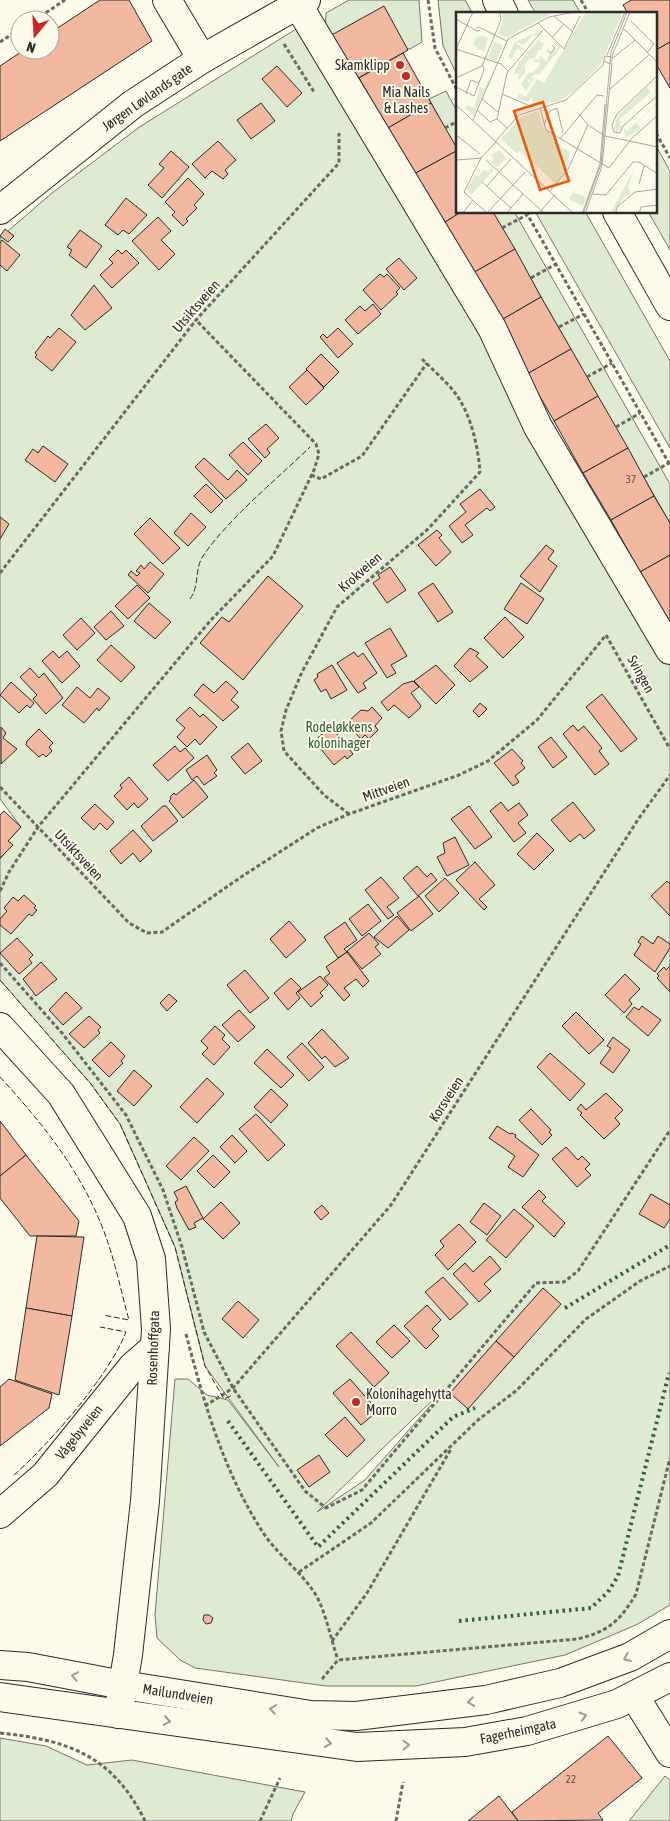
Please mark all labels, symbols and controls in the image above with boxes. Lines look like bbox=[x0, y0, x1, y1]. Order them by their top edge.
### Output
north arrow bbox=[10, 10, 60, 60]
inset map bbox=[456, 12, 658, 214]
text: N bbox=[25, 38, 37, 56]
place label: Skamklipp bbox=[335, 57, 390, 73]
marker: Skamklipp bbox=[394, 59, 406, 71]
street label: Jørgen Løvlands gate bbox=[99, 60, 195, 134]
marker: Mia Nails & Lashes bbox=[400, 70, 412, 82]
place label: Mia Nails & Lashes bbox=[382, 84, 430, 116]
street label: Utsiktsveien bbox=[169, 277, 223, 335]
house number: 37 bbox=[626, 473, 636, 485]
street label: Krokveien bbox=[335, 549, 385, 595]
street label: Svingen bbox=[624, 652, 658, 696]
park label: Rodeløkkens kolonihager bbox=[306, 719, 372, 751]
street label: Mittveien bbox=[360, 773, 412, 805]
street label: Utsiktsveien bbox=[51, 826, 107, 884]
street label: Korsveien bbox=[426, 1073, 466, 1125]
street label: Rosenhoffgata bbox=[144, 1310, 162, 1386]
place label: Kolonihagehytta Morro bbox=[366, 1386, 452, 1418]
marker: Kolonihagehytta Morro bbox=[350, 1396, 362, 1408]
street label: Vågebyveien bbox=[52, 1401, 106, 1463]
one-way arrow bbox=[623, 1651, 632, 1662]
one-way arrow bbox=[71, 1672, 79, 1682]
street label: Mailundveien bbox=[142, 1681, 214, 1707]
one-way arrow bbox=[467, 1697, 476, 1707]
one-way arrow bbox=[269, 1704, 277, 1715]
one-way arrow bbox=[578, 1711, 587, 1722]
one-way arrow bbox=[163, 1715, 171, 1726]
street label: Fagerheimgata bbox=[479, 1715, 557, 1747]
one-way arrow bbox=[324, 1737, 332, 1748]
one-way arrow bbox=[402, 1740, 410, 1751]
house number: 22 bbox=[566, 1773, 576, 1785]

